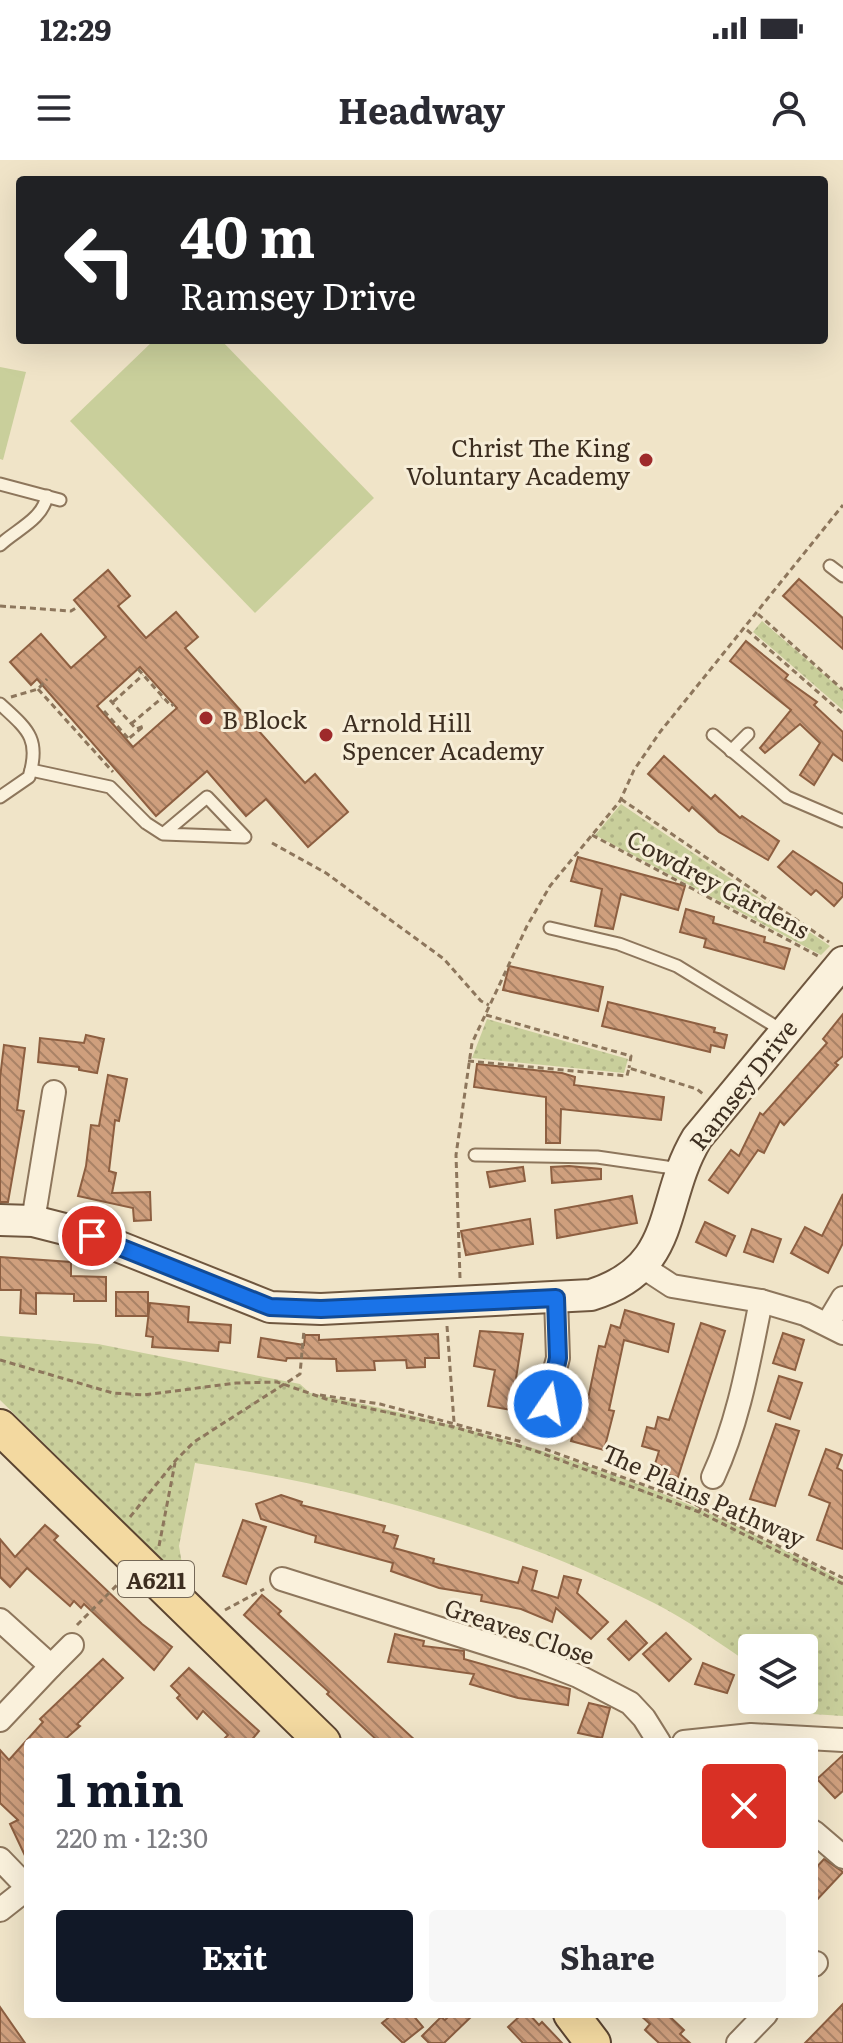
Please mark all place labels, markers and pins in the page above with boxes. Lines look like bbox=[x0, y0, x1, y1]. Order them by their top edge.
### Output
place label: Christ The King Voluntary Academy bbox=[406, 429, 631, 492]
marker: Christ The King Voluntary Academy bbox=[637, 451, 655, 469]
place label: B Block bbox=[222, 701, 307, 736]
place label: Arnold Hill Spencer Academy bbox=[342, 704, 544, 767]
marker: B Block bbox=[197, 709, 215, 727]
marker: Arnold Hill Spencer Academy bbox=[317, 726, 335, 744]
pin bbox=[58, 1202, 126, 1270]

